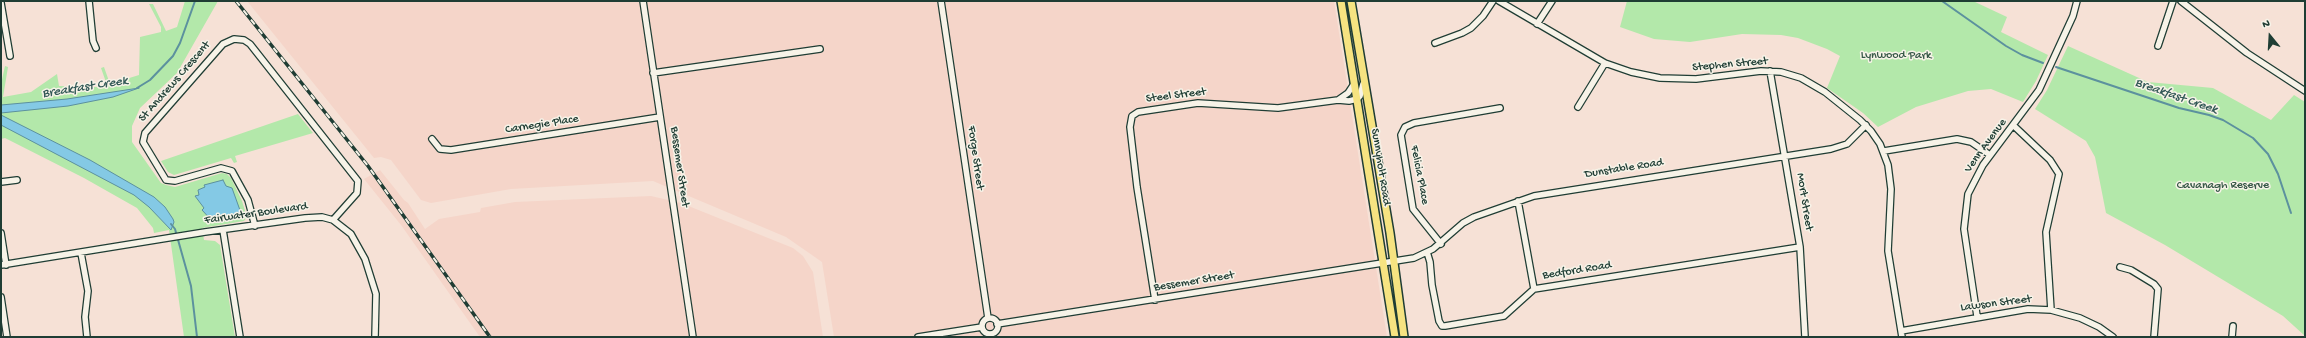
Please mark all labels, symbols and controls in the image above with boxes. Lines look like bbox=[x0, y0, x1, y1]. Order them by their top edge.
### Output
north arrow bbox=[2250, 16, 2290, 56]
text: N bbox=[2261, 18, 2272, 31]
street label: St Andrews Crescent bbox=[136, 39, 214, 125]
park label: Lynwood Park bbox=[1861, 49, 1931, 63]
street label: Stephen Street bbox=[1692, 55, 1768, 75]
water label: Breakfast Creek bbox=[41, 74, 129, 102]
water label: Breakfast Creek bbox=[2133, 76, 2219, 118]
street label: Steel Street bbox=[1145, 85, 1207, 107]
street label: Carnegie Place bbox=[504, 112, 580, 138]
street label: Venn Avenue bbox=[1962, 116, 2010, 176]
street label: Forge Street bbox=[963, 125, 987, 191]
street label: Bessemer Street bbox=[666, 126, 692, 208]
street label: Sunnyholt Road bbox=[1367, 127, 1393, 207]
street label: Felicia Place bbox=[1406, 144, 1432, 206]
street label: Dunstable Road bbox=[1584, 156, 1664, 182]
street label: Mort Street bbox=[1792, 172, 1816, 232]
park label: Cavanagh Reserve bbox=[2177, 179, 2269, 193]
street label: Fairwater Boulevard bbox=[204, 200, 308, 228]
street label: Bedford Road bbox=[1542, 258, 1612, 284]
street label: Bessemer Street bbox=[1153, 269, 1235, 295]
street label: Lawson Street bbox=[1960, 292, 2032, 316]

